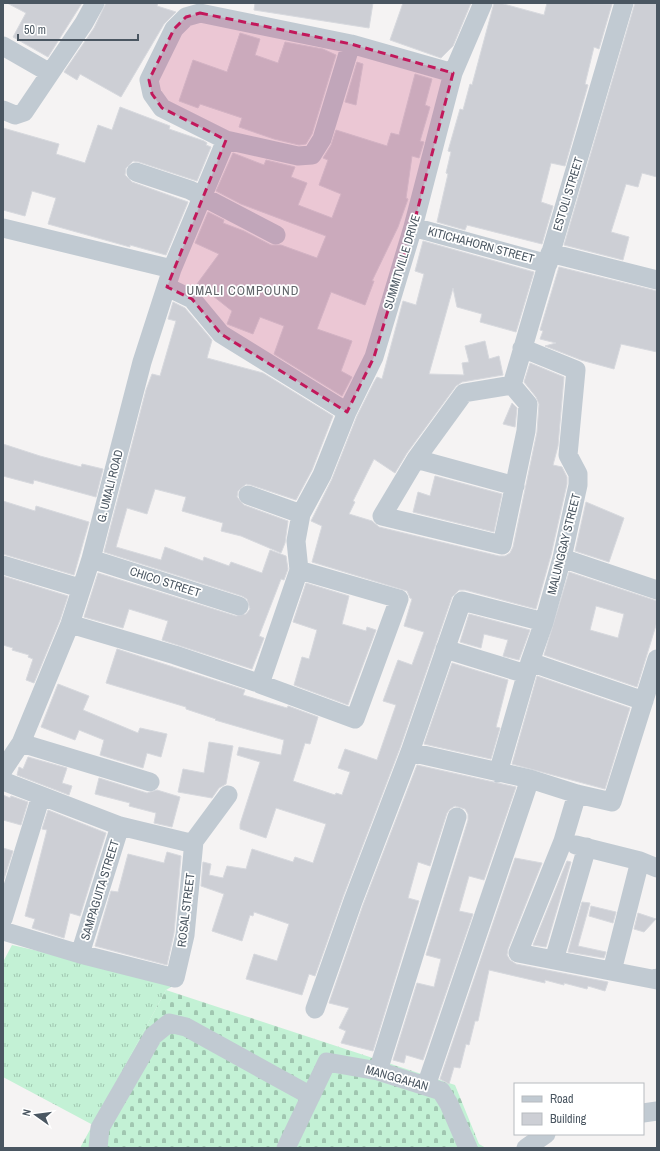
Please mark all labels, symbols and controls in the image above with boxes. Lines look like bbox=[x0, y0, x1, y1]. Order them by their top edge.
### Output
scale bar bbox=[18, 16, 138, 42]
text: 50 m bbox=[24, 22, 46, 38]
street label: ESTOLI STREET bbox=[549, 155, 587, 233]
street label: SUMMITVILLE DRIVE bbox=[380, 213, 424, 311]
street label: KITICHAHORN STREET bbox=[426, 223, 536, 267]
district label: UMALI COMPOUND bbox=[187, 282, 299, 299]
street label: G. UMALI ROAD bbox=[93, 448, 127, 524]
street label: MALUNGGAY STREET bbox=[544, 492, 584, 596]
street label: CHICO STREET bbox=[128, 563, 202, 601]
street label: SAMPAGUITA STREET bbox=[77, 838, 123, 942]
street label: ROSAL STREET bbox=[174, 872, 198, 948]
street label: MANGGAHAN bbox=[364, 1061, 430, 1095]
legend bbox=[514, 1083, 644, 1135]
text: Road bbox=[550, 1091, 574, 1107]
north arrow bbox=[16, 1095, 56, 1135]
text: N bbox=[19, 1108, 34, 1117]
text: Building bbox=[550, 1111, 587, 1127]

